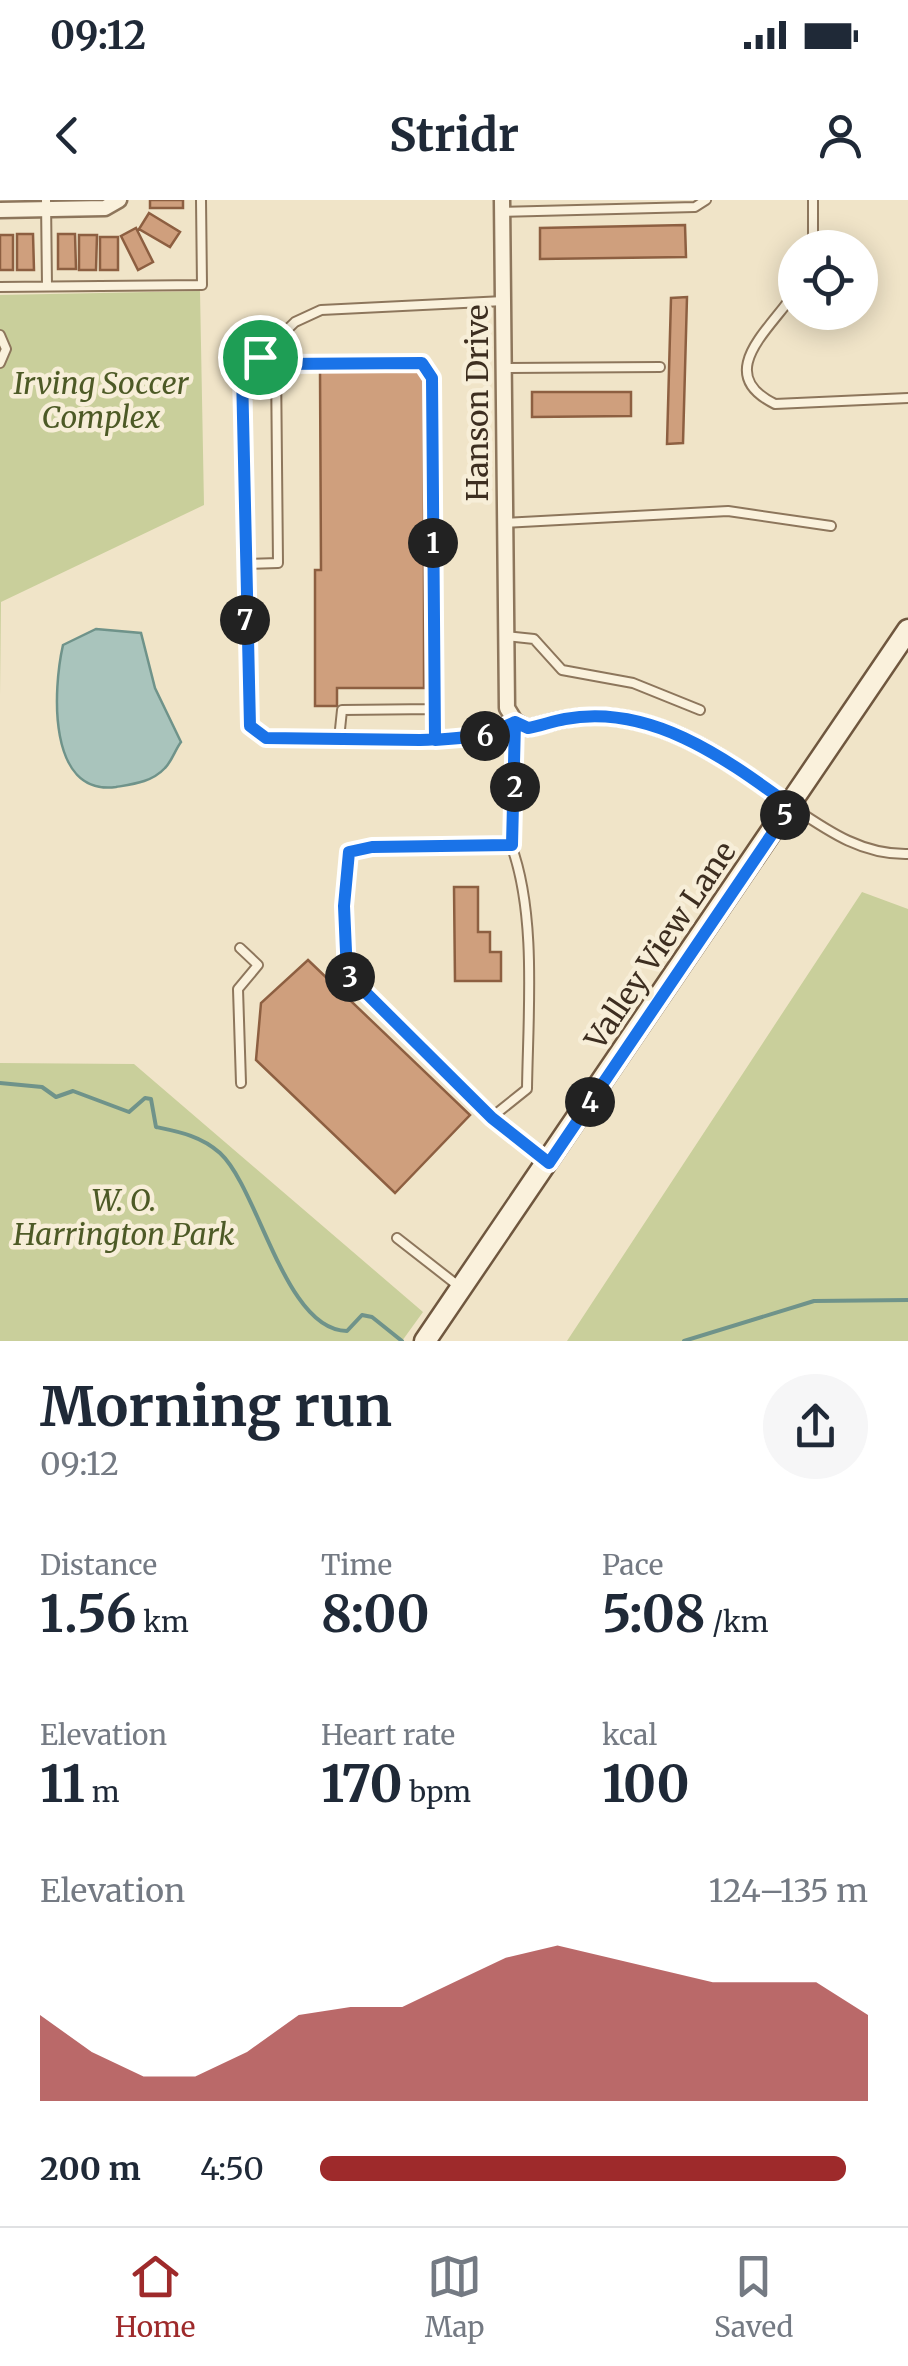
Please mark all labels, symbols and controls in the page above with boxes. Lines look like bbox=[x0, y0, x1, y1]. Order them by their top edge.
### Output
text: 09:12 bbox=[50, 12, 146, 59]
text: Stridr bbox=[389, 107, 519, 163]
icon: back bbox=[40, 108, 95, 163]
icon: person bbox=[813, 108, 868, 163]
map controls bbox=[778, 230, 878, 330]
button: locate bbox=[778, 230, 878, 330]
street label: Hanson Drive bbox=[458, 305, 496, 501]
pin bbox=[218, 315, 303, 400]
icon: arrive bbox=[233, 330, 288, 385]
park label: Irving Soccer Complex bbox=[13, 364, 189, 436]
pin: 1 bbox=[408, 518, 458, 568]
text: 1 bbox=[427, 525, 439, 561]
pin: 7 bbox=[220, 595, 270, 645]
text: 7 bbox=[237, 602, 253, 638]
pin: 6 bbox=[460, 711, 510, 761]
text: 6 bbox=[476, 718, 494, 754]
pin: 2 bbox=[490, 762, 540, 812]
text: 2 bbox=[507, 769, 523, 805]
pin: 5 bbox=[760, 790, 810, 840]
text: 5 bbox=[777, 797, 793, 833]
street label: Valley View Lane bbox=[576, 834, 744, 1057]
pin: 3 bbox=[325, 952, 375, 1002]
text: 3 bbox=[342, 959, 358, 995]
pin: 4 bbox=[565, 1077, 615, 1127]
text: 4 bbox=[581, 1084, 599, 1120]
park label: W. O. Harrington Park bbox=[12, 1181, 235, 1253]
text: Morning run bbox=[40, 1372, 392, 1441]
button: share bbox=[763, 1374, 868, 1479]
text: 09:12 bbox=[40, 1444, 119, 1484]
text: Distance bbox=[40, 1547, 157, 1583]
text: Time bbox=[321, 1547, 392, 1583]
text: Pace bbox=[602, 1547, 663, 1583]
text: 1.56 bbox=[40, 1583, 137, 1646]
text: 8:00 bbox=[321, 1583, 430, 1646]
text: 5:08 bbox=[602, 1583, 706, 1646]
text: km bbox=[137, 1604, 189, 1640]
text: /km bbox=[706, 1604, 769, 1640]
text: Elevation bbox=[40, 1717, 167, 1753]
text: Heart rate bbox=[321, 1717, 455, 1753]
text: kcal bbox=[602, 1717, 657, 1753]
text: 11 bbox=[40, 1753, 85, 1816]
text: 170 bbox=[321, 1753, 403, 1816]
text: 100 bbox=[602, 1753, 690, 1816]
text: m bbox=[85, 1774, 119, 1810]
text: bpm bbox=[403, 1774, 471, 1810]
text: Elevation bbox=[40, 1871, 185, 1911]
text: 124–135 m bbox=[709, 1871, 868, 1911]
text: 200 m bbox=[40, 2149, 141, 2189]
text: 4:50 bbox=[200, 2149, 264, 2189]
tab: Home bbox=[115, 2249, 195, 2345]
tab: Map bbox=[425, 2249, 485, 2345]
tab: Saved bbox=[714, 2249, 793, 2345]

